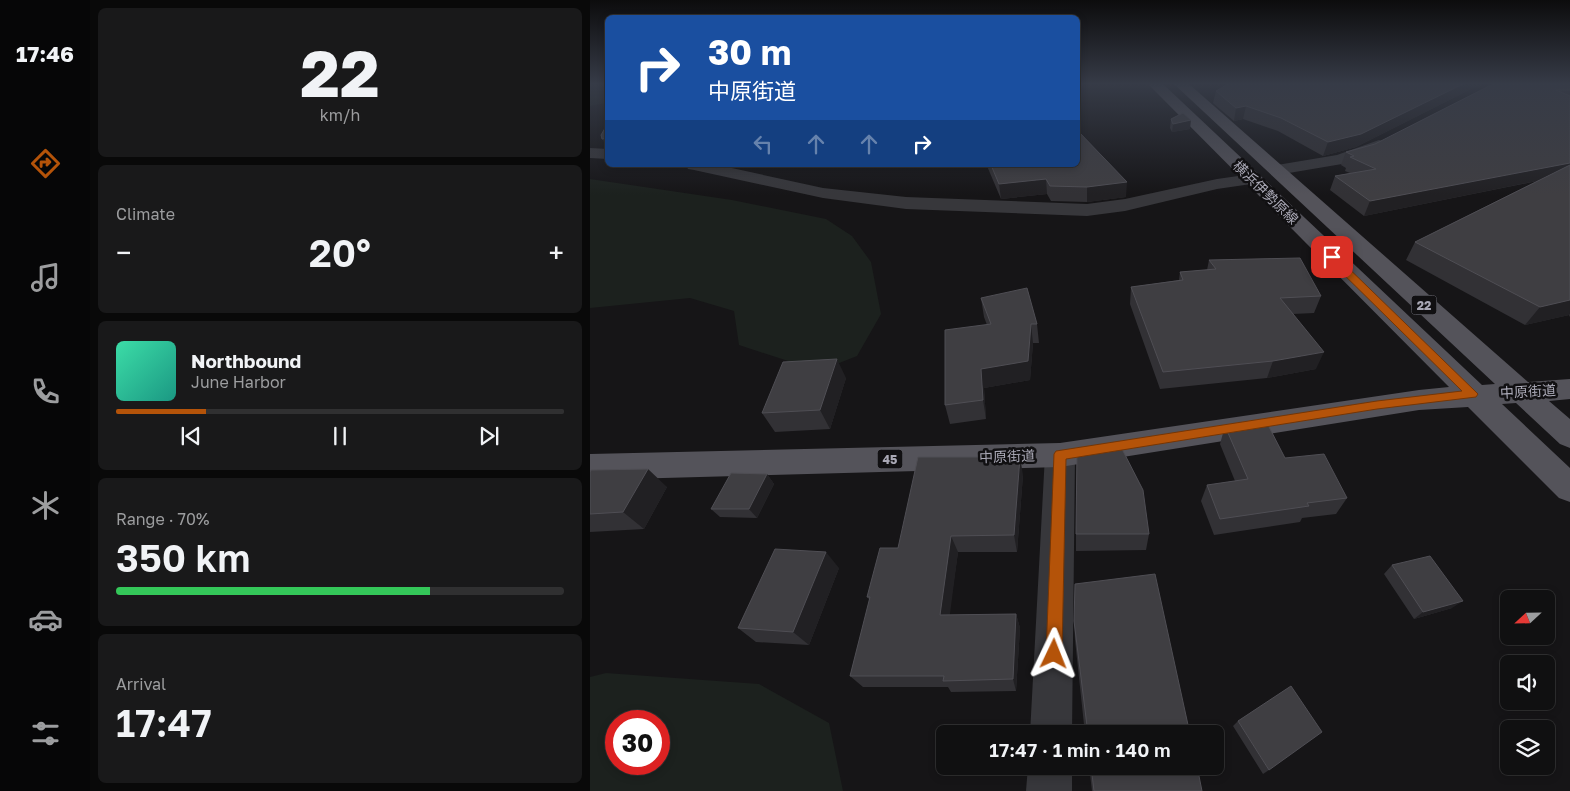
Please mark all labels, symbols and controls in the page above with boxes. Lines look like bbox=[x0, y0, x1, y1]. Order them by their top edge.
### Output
text: 30 m bbox=[708, 31, 791, 73]
text: 22 bbox=[300, 33, 380, 111]
icon: right bbox=[625, 35, 690, 100]
text: 17:46 bbox=[16, 40, 74, 67]
text: 中原街道 bbox=[708, 77, 796, 104]
text: km/h bbox=[320, 105, 360, 125]
icon: left bbox=[749, 130, 777, 158]
icon: ahead bbox=[802, 130, 830, 158]
icon: ahead bbox=[855, 130, 883, 158]
icon: right bbox=[908, 130, 936, 158]
icon: directions bbox=[28, 146, 63, 181]
street label: 横浜伊勢原線 bbox=[1230, 157, 1302, 227]
text: Climate bbox=[116, 204, 175, 224]
text: 20° bbox=[309, 230, 371, 275]
text: − bbox=[116, 236, 131, 269]
text: + bbox=[549, 236, 564, 269]
pin bbox=[1311, 236, 1353, 278]
icon: arrive bbox=[1318, 243, 1346, 271]
icon: music bbox=[28, 260, 63, 295]
road number: 22 bbox=[1412, 296, 1436, 314]
text: Northbound bbox=[191, 349, 301, 372]
text: June Harbor bbox=[191, 372, 286, 392]
icon: phone bbox=[28, 374, 63, 409]
street label: 中原街道 bbox=[1500, 381, 1556, 401]
icon: previous bbox=[177, 422, 205, 450]
icon: pause bbox=[326, 422, 354, 450]
icon: next bbox=[475, 422, 503, 450]
street label: 中原街道 bbox=[979, 447, 1035, 465]
road number: 45 bbox=[878, 449, 902, 468]
icon: climate bbox=[28, 488, 63, 523]
text: Range · 70% bbox=[116, 509, 209, 529]
text: 350 km bbox=[116, 535, 251, 580]
north arrow bbox=[1500, 590, 1555, 645]
map controls bbox=[1500, 590, 1555, 775]
icon: car bbox=[28, 602, 63, 637]
position arrow bbox=[1027, 627, 1079, 679]
button: sound bbox=[1500, 655, 1555, 710]
text: Arrival bbox=[116, 674, 166, 694]
text: 17:47 bbox=[116, 700, 212, 745]
speed limit sign: 30 bbox=[605, 710, 670, 775]
icon: filters bbox=[28, 716, 63, 751]
button: layers bbox=[1500, 720, 1555, 775]
text: 17:47 · 1 min · 140 m bbox=[989, 738, 1171, 761]

